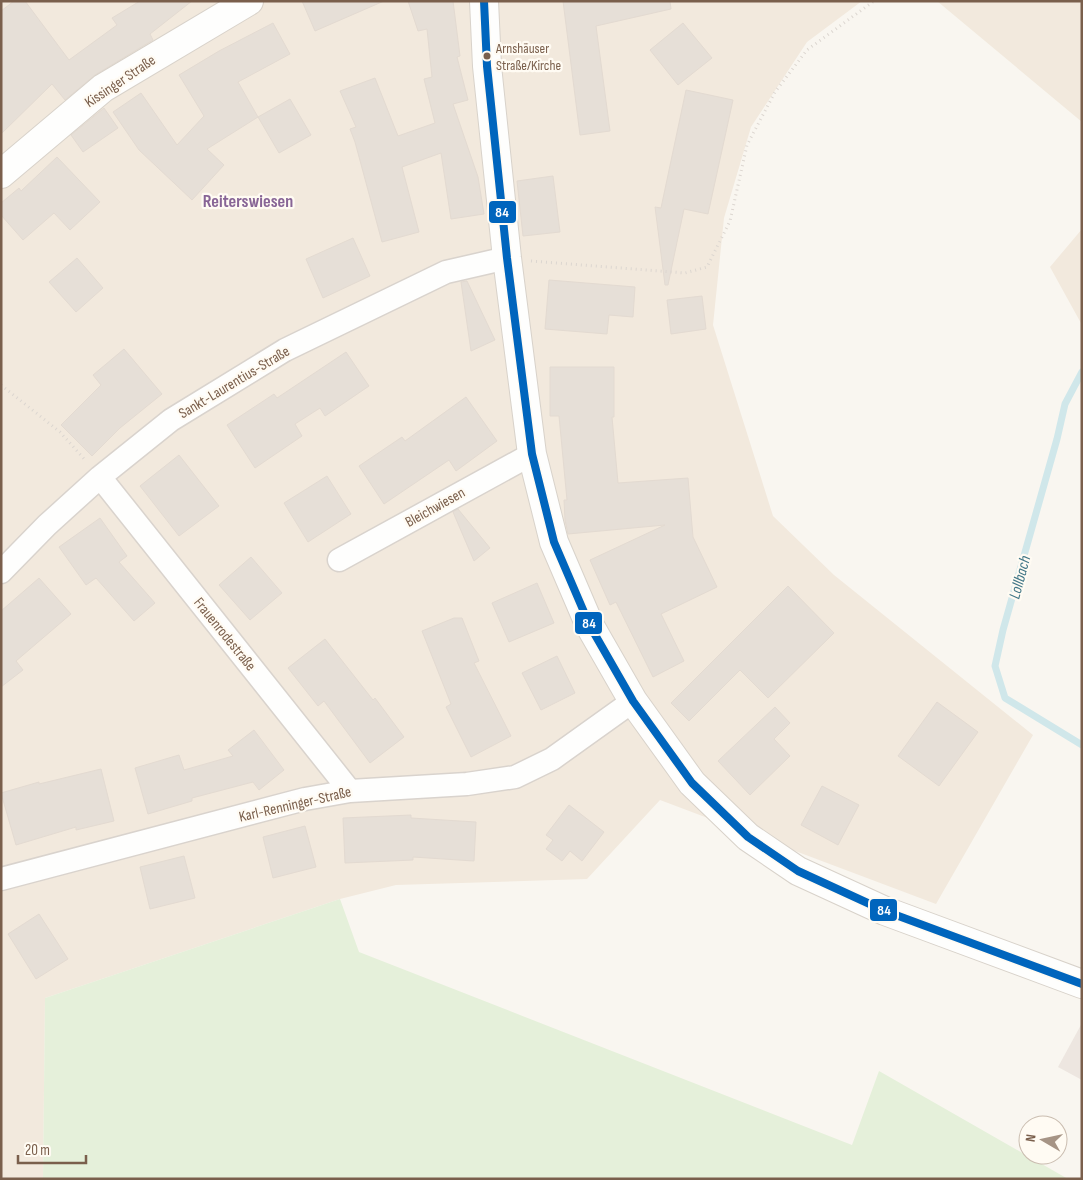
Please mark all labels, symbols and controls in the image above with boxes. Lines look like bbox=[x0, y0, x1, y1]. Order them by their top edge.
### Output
place label: Arnshäuser Straße/Kirche bbox=[495, 40, 561, 74]
street label: Kissinger Straße bbox=[81, 51, 159, 112]
marker: Arnshäuser Straße/Kirche bbox=[482, 51, 492, 61]
district label: Reiterswiesen bbox=[203, 191, 293, 212]
line badge: 84 bbox=[488, 200, 517, 224]
text: 84 bbox=[495, 204, 509, 221]
street label: Sankt-Laurentius-Straße bbox=[175, 342, 293, 423]
street label: Bleichwiesen bbox=[402, 483, 469, 532]
water label: Lollbach bbox=[1006, 553, 1035, 601]
street label: Frauenrodestraße bbox=[189, 594, 260, 675]
line badge: 84 bbox=[574, 611, 603, 635]
text: 84 bbox=[582, 615, 596, 632]
street label: Karl-Renninger-Straße bbox=[237, 782, 353, 827]
line badge: 84 bbox=[869, 898, 898, 922]
text: 84 bbox=[877, 902, 891, 919]
north arrow bbox=[1018, 1115, 1068, 1165]
scale bar bbox=[18, 1132, 85, 1164]
text: N bbox=[1022, 1133, 1040, 1143]
text: 20 m bbox=[25, 1141, 50, 1160]

